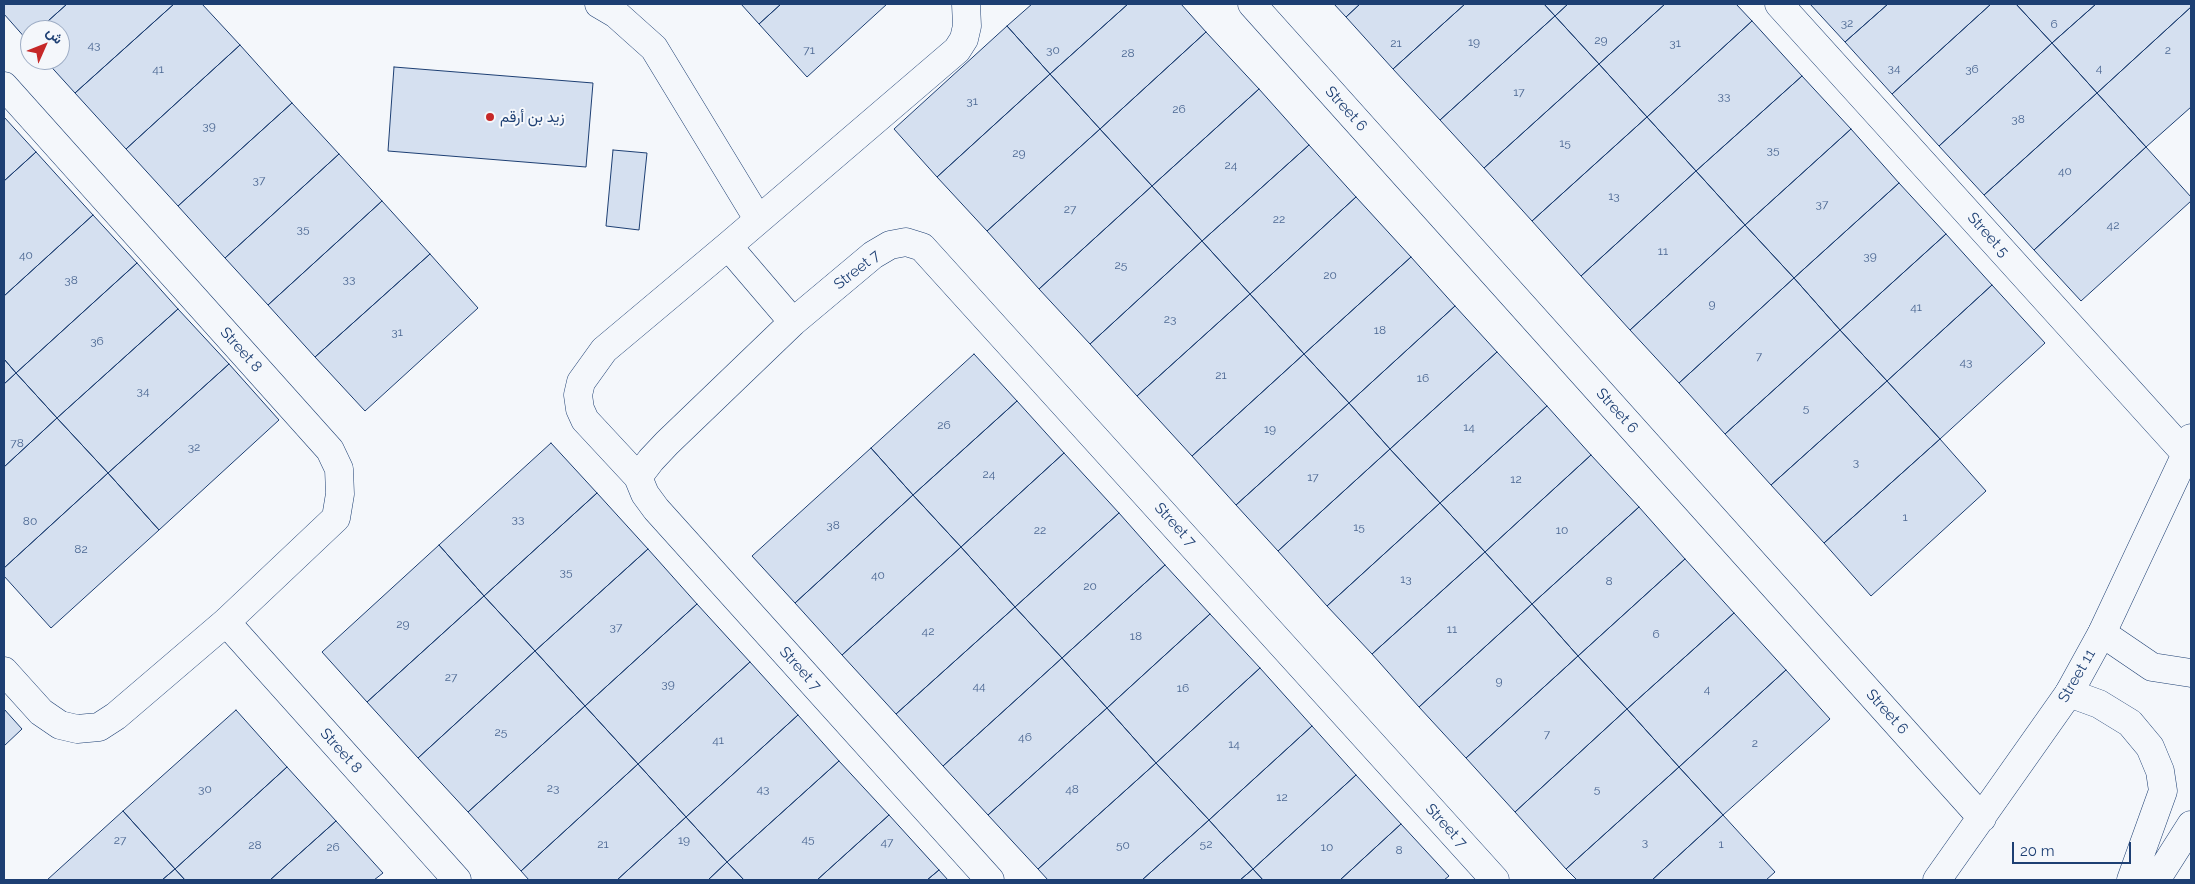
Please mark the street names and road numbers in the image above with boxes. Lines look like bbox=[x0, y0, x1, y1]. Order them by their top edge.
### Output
street label: Street 6 bbox=[1321, 83, 1371, 135]
street label: Street 5 bbox=[1963, 209, 2013, 261]
street label: Street 7 bbox=[830, 246, 884, 294]
street label: Street 8 bbox=[216, 324, 266, 376]
street label: Street 6 bbox=[1592, 385, 1642, 437]
street label: Street 7 bbox=[1150, 499, 1200, 551]
street label: Street 7 bbox=[775, 643, 825, 695]
street label: Street 11 bbox=[2055, 646, 2099, 706]
street label: Street 6 bbox=[1862, 686, 1912, 738]
street label: Street 8 bbox=[316, 725, 366, 777]
street label: Street 7 bbox=[1421, 800, 1471, 852]

